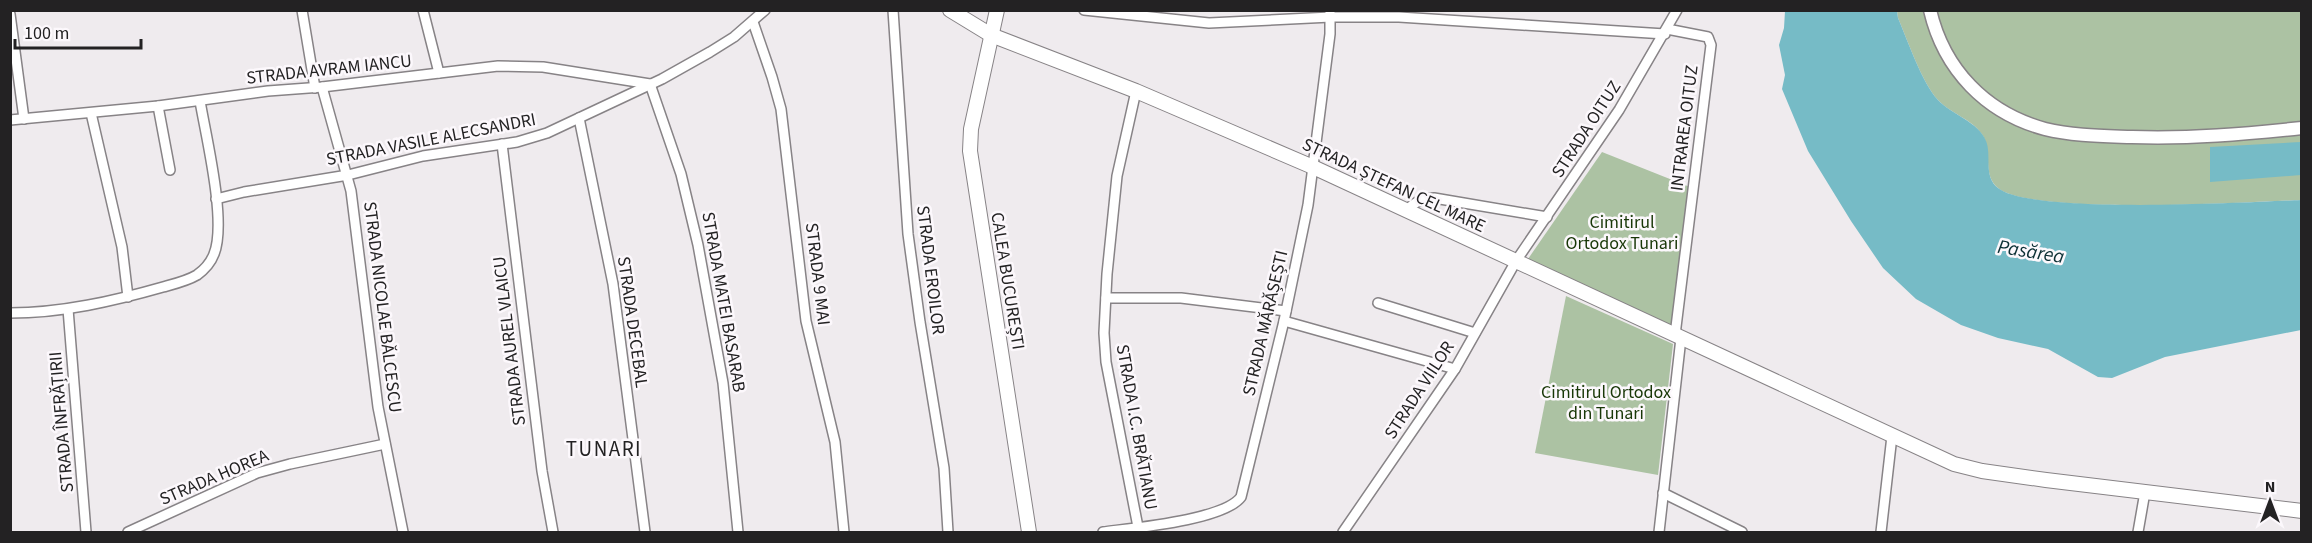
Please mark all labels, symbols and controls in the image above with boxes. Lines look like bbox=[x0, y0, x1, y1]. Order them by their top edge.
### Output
scale bar bbox=[15, 12, 141, 50]
text: 100 m bbox=[24, 21, 69, 46]
street label: STRADA AVRAM IANCU bbox=[245, 48, 413, 91]
street label: INTRAREA OITUZ bbox=[1664, 64, 1705, 192]
street label: STRADA OITUZ bbox=[1546, 76, 1627, 183]
street label: STRADA VASILE ALECSANDRI bbox=[324, 107, 538, 172]
street label: STRADA ȘTEFAN CEL MARE bbox=[1298, 132, 1489, 239]
street label: STRADA NICOLAE BĂLCESCU bbox=[357, 200, 408, 414]
street label: STRADA EROILOR bbox=[910, 204, 951, 336]
street label: STRADA MATEI BASARAB bbox=[695, 210, 752, 394]
park label: Cimitirul Ortodox Tunari bbox=[1565, 210, 1679, 256]
street label: CALEA BUCUREȘTI bbox=[984, 211, 1031, 352]
street label: STRADA 9 MAI bbox=[799, 221, 836, 327]
water label: Pasărea bbox=[1995, 233, 2066, 271]
street label: STRADA MĂRĂȘEȘTI bbox=[1237, 248, 1294, 398]
street label: STRADA AUREL VLAICU bbox=[487, 255, 532, 427]
street label: STRADA DECEBAL bbox=[611, 255, 654, 390]
street label: STRADA VIILOR bbox=[1378, 336, 1460, 444]
street label: STRADA I.C. BRĂTIANU bbox=[1110, 342, 1163, 512]
street label: STRADA ÎNFRĂȚIRII bbox=[43, 350, 80, 494]
park label: Cimitirul Ortodox din Tunari bbox=[1541, 380, 1671, 426]
district label: TUNARI bbox=[566, 434, 642, 464]
street label: STRADA HOREA bbox=[156, 443, 273, 512]
north arrow bbox=[2240, 471, 2300, 531]
text: N bbox=[2265, 476, 2275, 498]

